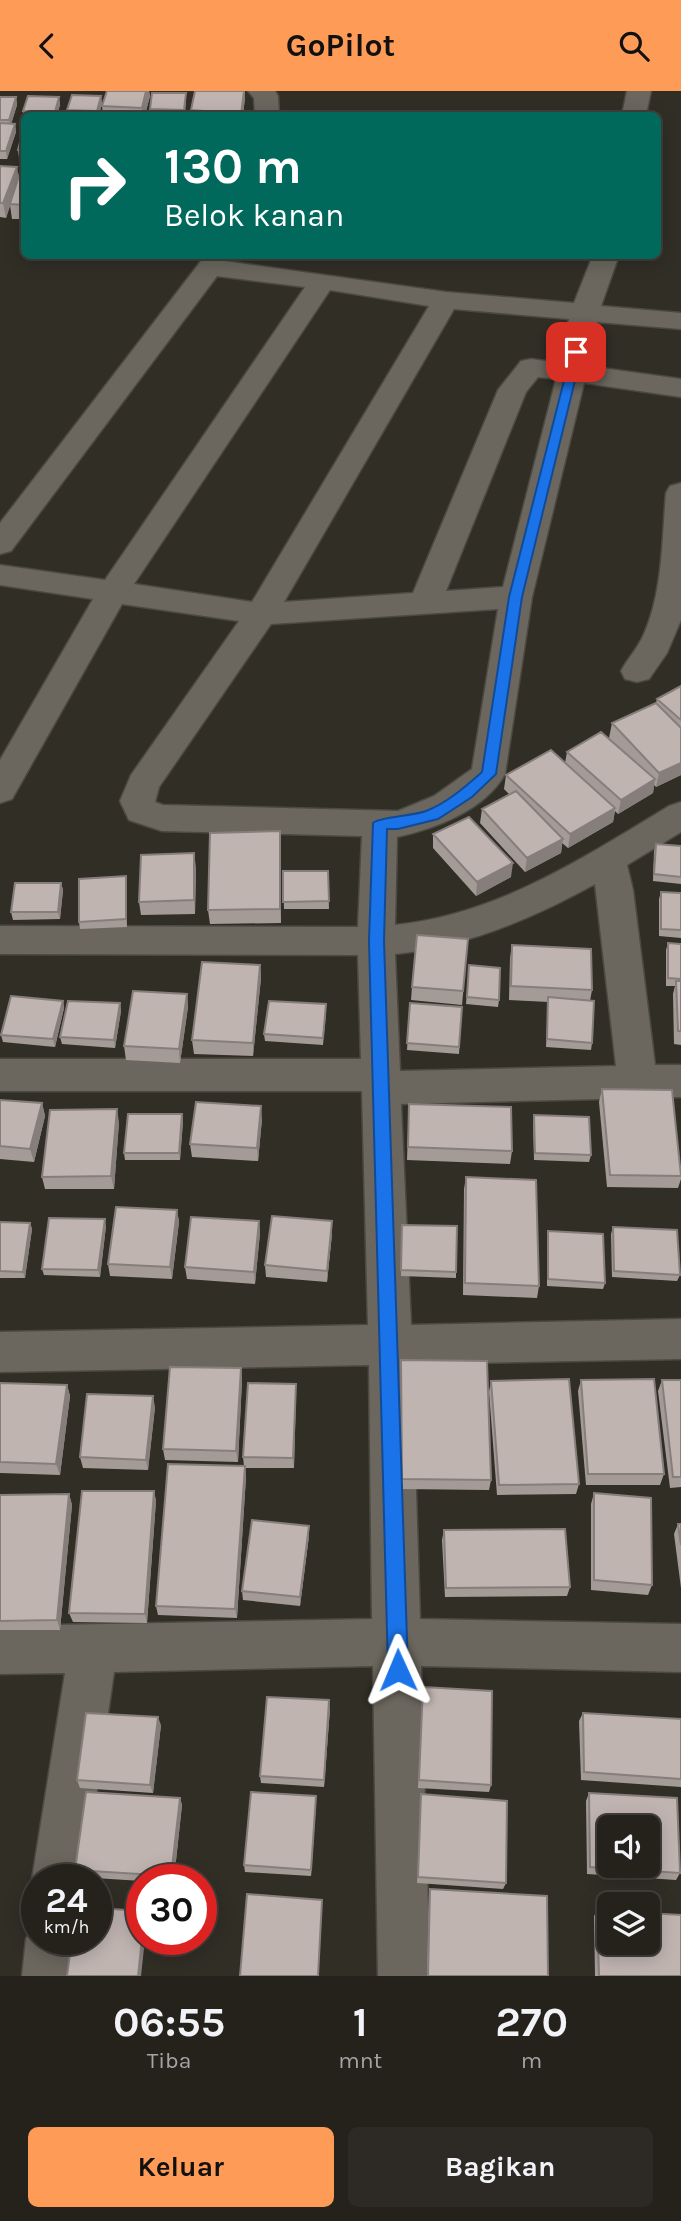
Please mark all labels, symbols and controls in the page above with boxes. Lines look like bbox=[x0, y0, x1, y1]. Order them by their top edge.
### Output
icon: back bbox=[28, 27, 66, 65]
text: GoPilot bbox=[286, 27, 395, 64]
icon: search bbox=[615, 27, 653, 65]
text: 130 m bbox=[164, 138, 302, 195]
icon: right bbox=[49, 140, 140, 231]
text: Belok kanan bbox=[164, 197, 344, 234]
pin bbox=[546, 322, 606, 382]
icon: arrive bbox=[557, 333, 595, 371]
position arrow bbox=[361, 1633, 435, 1707]
map controls bbox=[597, 1815, 660, 1955]
button: sound bbox=[597, 1815, 660, 1878]
speed limit sign: 30 bbox=[126, 1864, 217, 1955]
text: 24 bbox=[46, 1880, 88, 1921]
button: layers bbox=[597, 1892, 660, 1955]
text: km/h bbox=[44, 1916, 89, 1938]
text: 06:55 bbox=[113, 1997, 225, 2047]
text: 1 bbox=[353, 1997, 368, 2047]
text: 270 bbox=[495, 1997, 568, 2047]
text: Tiba bbox=[147, 2047, 191, 2074]
text: mnt bbox=[338, 2047, 382, 2074]
text: m bbox=[521, 2047, 542, 2074]
button: Keluar bbox=[28, 2127, 334, 2207]
button: Bagikan bbox=[348, 2127, 653, 2207]

